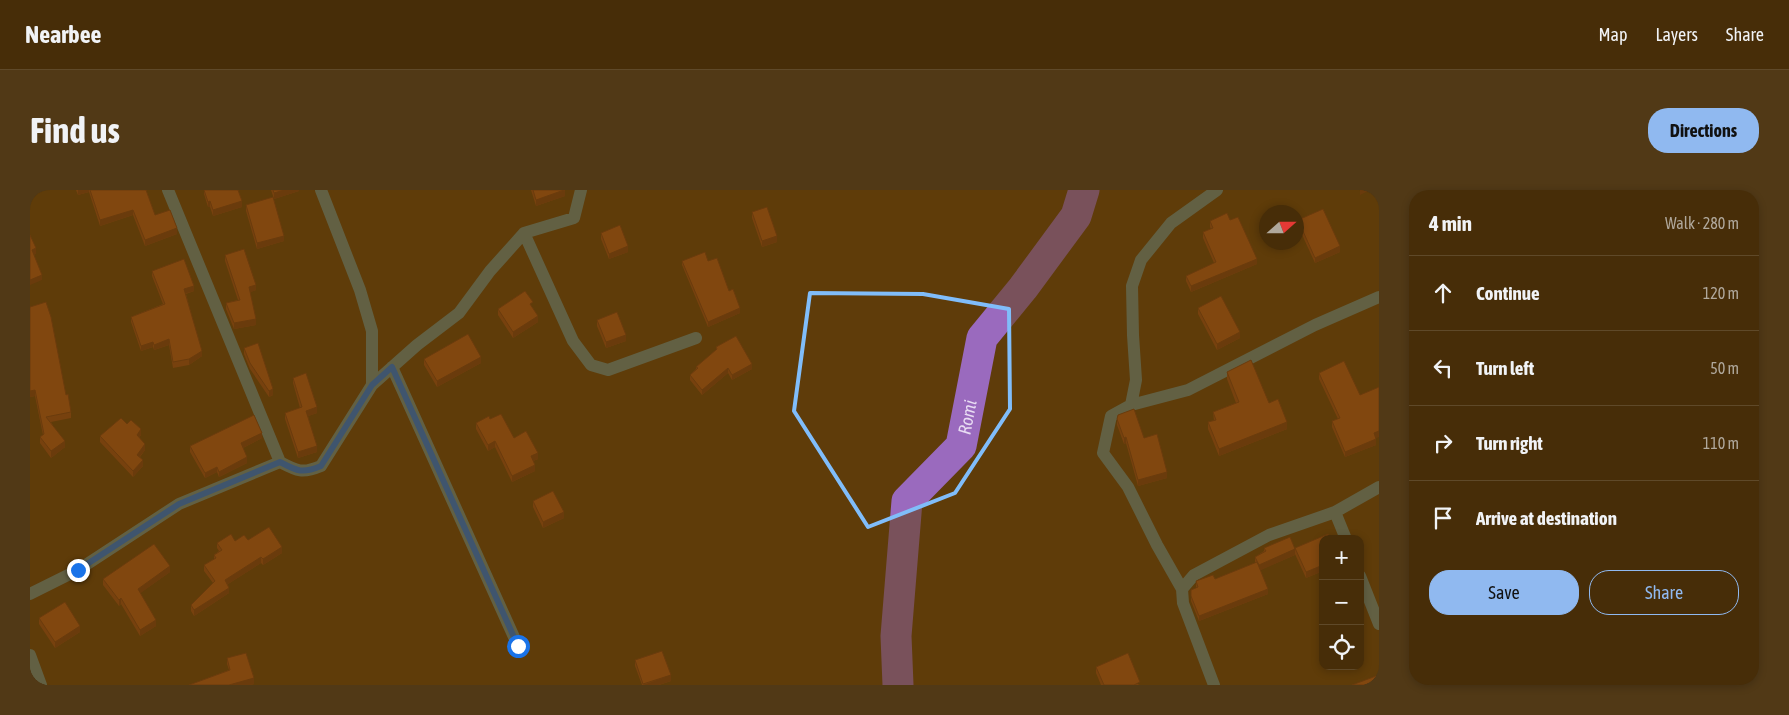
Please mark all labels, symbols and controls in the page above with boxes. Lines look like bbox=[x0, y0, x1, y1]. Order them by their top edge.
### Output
text: Nearbee bbox=[25, 21, 101, 48]
text: Map bbox=[1598, 24, 1627, 45]
text: Layers bbox=[1655, 24, 1698, 45]
text: Share bbox=[1726, 24, 1764, 45]
button: Directions bbox=[1648, 108, 1759, 153]
text: Find us bbox=[30, 110, 120, 150]
north arrow bbox=[1259, 205, 1304, 250]
text: 4 min bbox=[1429, 211, 1472, 235]
text: Walk · 280 m bbox=[1665, 214, 1739, 232]
icon: ahead bbox=[1429, 279, 1457, 307]
text: Continue bbox=[1476, 282, 1540, 304]
text: 120 m bbox=[1703, 284, 1739, 302]
icon: left bbox=[1429, 354, 1457, 382]
text: Turn left bbox=[1476, 357, 1534, 379]
text: 50 m bbox=[1710, 359, 1739, 377]
water label: Romi bbox=[953, 398, 980, 436]
icon: right bbox=[1429, 429, 1457, 457]
text: Turn right bbox=[1476, 432, 1543, 454]
text: 110 m bbox=[1703, 434, 1739, 452]
icon: arrive bbox=[1429, 504, 1457, 532]
text: Arrive at destination bbox=[1476, 507, 1617, 529]
map controls bbox=[1319, 535, 1364, 670]
button: + bbox=[1319, 535, 1364, 580]
route end bbox=[67, 559, 90, 582]
button: Save bbox=[1429, 570, 1579, 615]
button: Share bbox=[1589, 570, 1739, 615]
button: − bbox=[1319, 580, 1364, 625]
button: locate bbox=[1319, 625, 1364, 670]
route start bbox=[507, 635, 530, 658]

